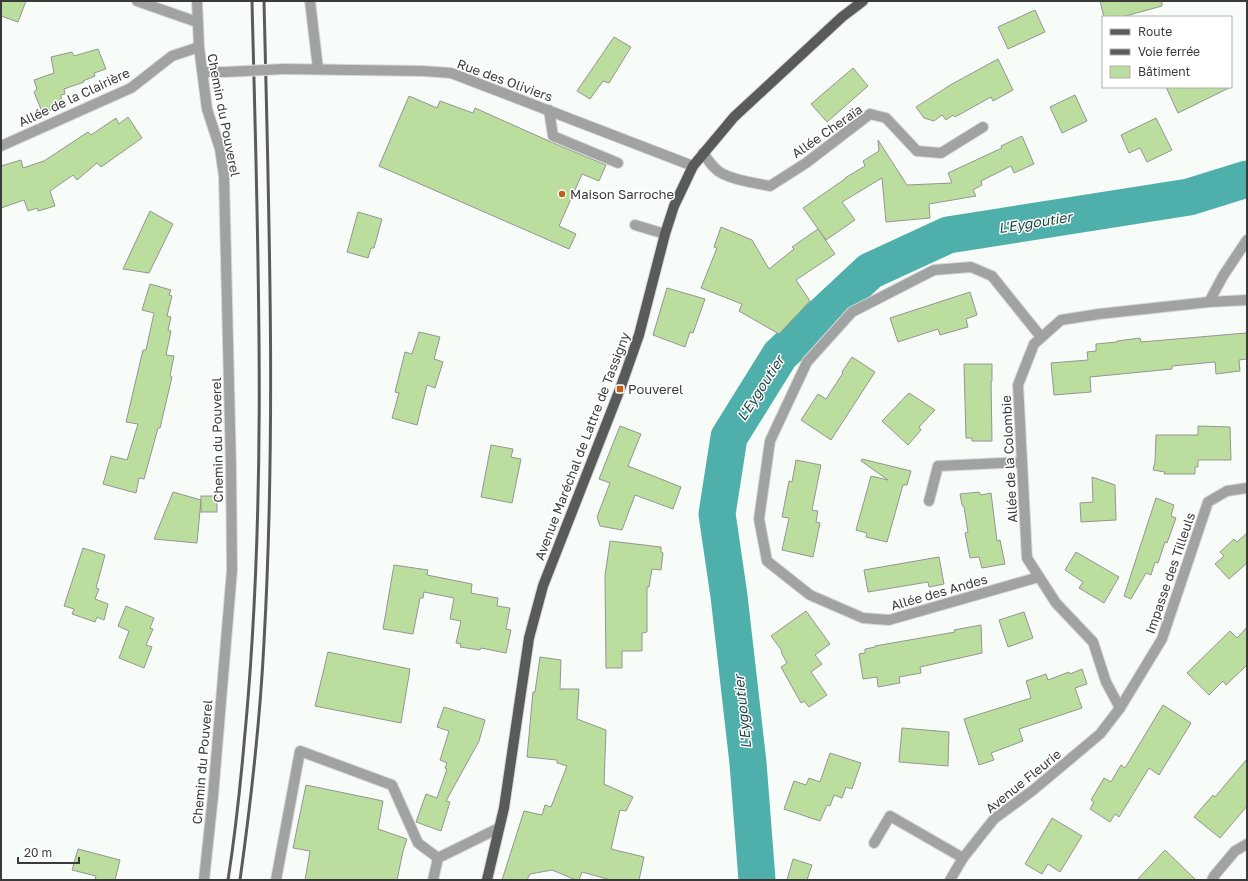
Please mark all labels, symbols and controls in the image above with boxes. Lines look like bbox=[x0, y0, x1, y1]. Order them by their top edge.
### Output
legend bbox=[1102, 16, 1232, 88]
text: Route bbox=[1138, 24, 1172, 39]
text: Voie ferrée bbox=[1138, 44, 1200, 59]
street label: Chemin du Pouverel bbox=[204, 52, 244, 178]
street label: Rue des Oliviers bbox=[455, 55, 555, 105]
street label: Allée de la Clairière bbox=[16, 64, 132, 130]
text: Bâtiment bbox=[1138, 64, 1191, 79]
street label: Allée Cheraïa bbox=[789, 101, 865, 161]
place label: Maison Sarroche bbox=[570, 186, 674, 202]
marker: Maison Sarroche bbox=[557, 189, 567, 199]
water label: L'Eygoutier bbox=[997, 207, 1075, 236]
street label: Avenue Maréchal de Lattre de Tassigny bbox=[531, 329, 633, 562]
water label: L'Eygoutier bbox=[733, 350, 789, 424]
street label: Chemin du Pouverel bbox=[208, 377, 226, 503]
place label: Pouverel bbox=[628, 381, 683, 397]
marker: Pouverel bbox=[615, 384, 625, 394]
street label: Allée de la Colombie bbox=[998, 395, 1020, 523]
street label: Impasse des Tilleuls bbox=[1142, 510, 1198, 636]
street label: Allée des Andes bbox=[889, 571, 989, 613]
water label: L'Eygoutier bbox=[729, 672, 754, 750]
street label: Chemin du Pouverel bbox=[189, 699, 215, 825]
street label: Avenue Fleurie bbox=[982, 746, 1064, 816]
scale bar bbox=[18, 839, 79, 865]
text: 20 m bbox=[24, 845, 52, 860]

